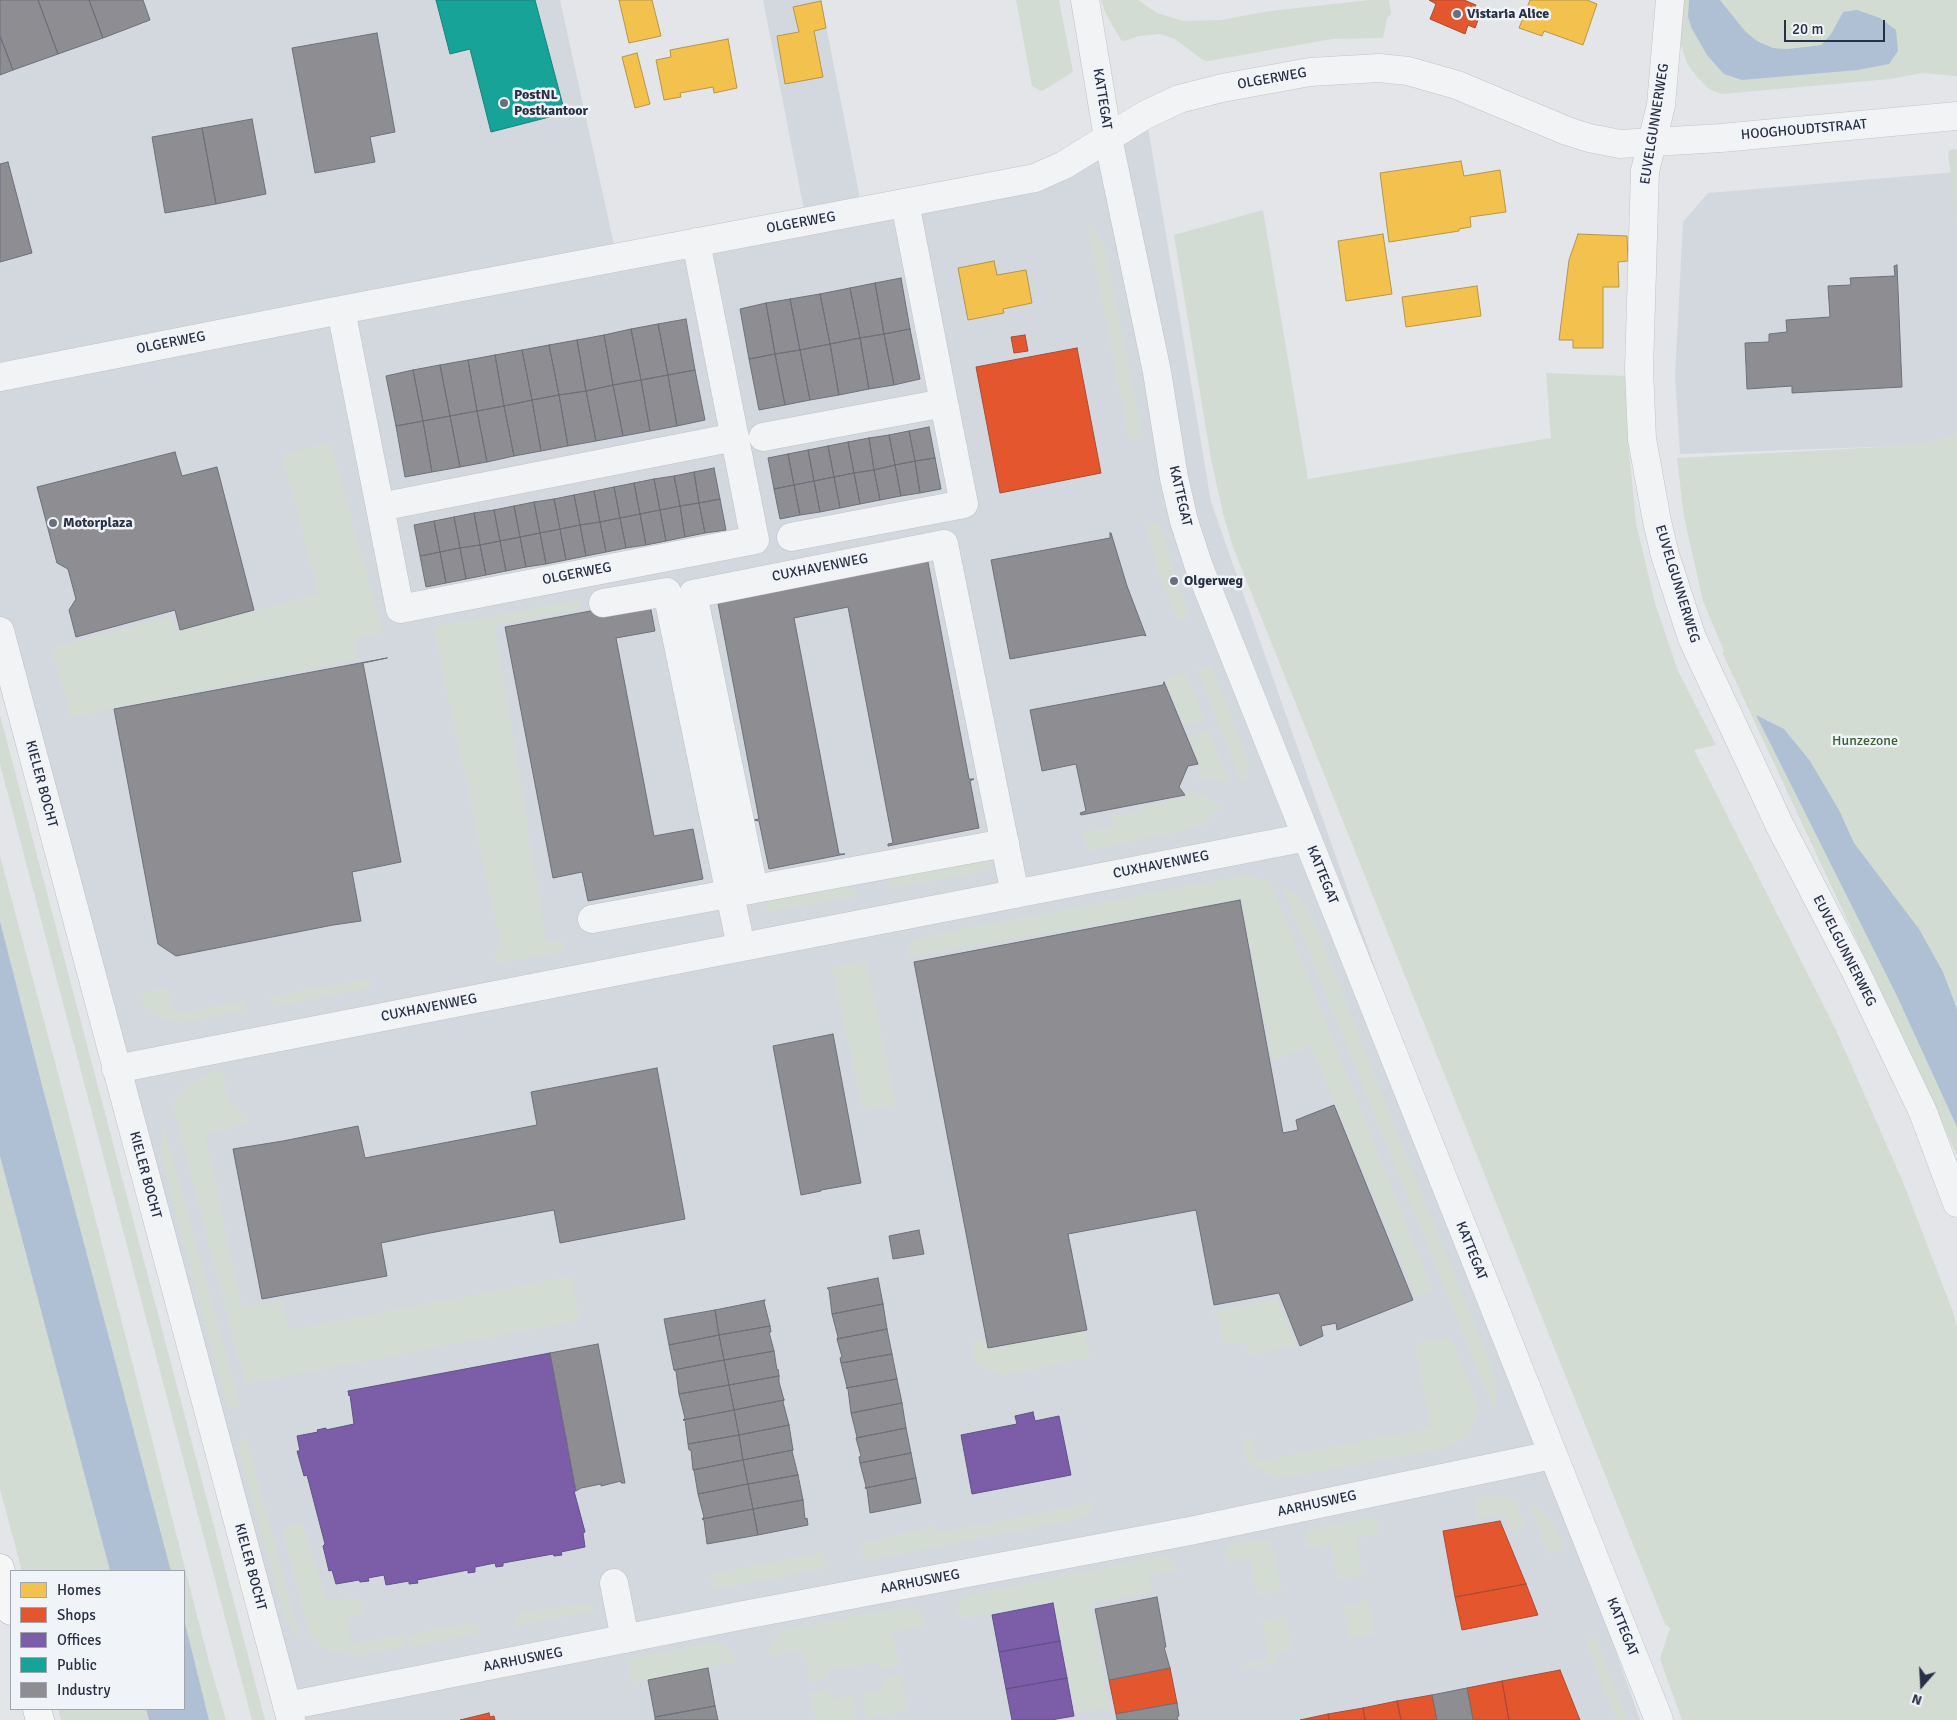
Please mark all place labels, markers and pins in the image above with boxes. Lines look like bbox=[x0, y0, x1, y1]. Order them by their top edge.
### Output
place label: Vistaria Alice bbox=[1467, 6, 1549, 22]
marker: Vistaria Alice bbox=[1451, 8, 1463, 20]
place label: PostNL Postkantoor bbox=[514, 87, 588, 120]
marker: PostNL Postkantoor bbox=[498, 97, 510, 109]
place label: Motorplaza bbox=[63, 515, 133, 531]
marker: Motorplaza bbox=[47, 517, 59, 529]
place label: Olgerweg bbox=[1184, 573, 1243, 589]
marker: Olgerweg bbox=[1168, 575, 1180, 587]

